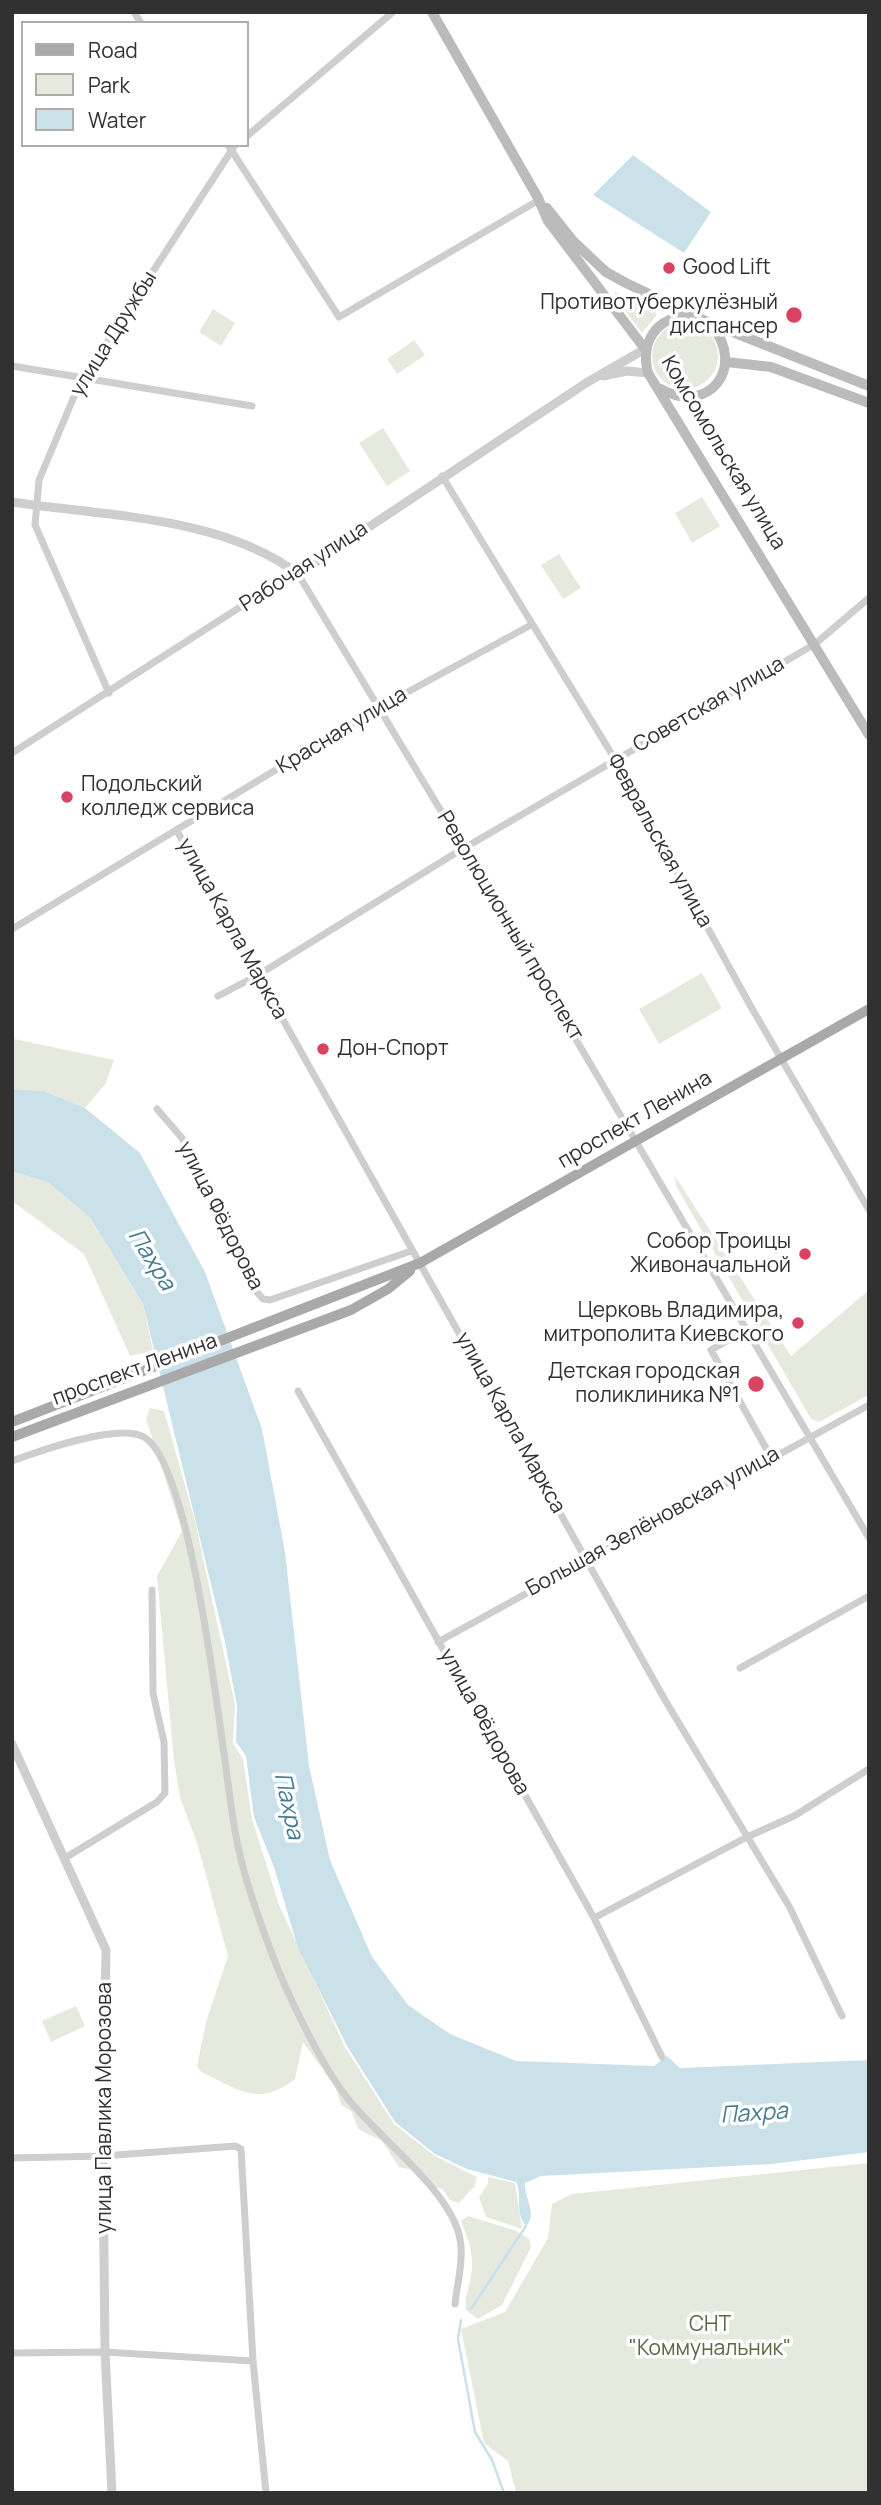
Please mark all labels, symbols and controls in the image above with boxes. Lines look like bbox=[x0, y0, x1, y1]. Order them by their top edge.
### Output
legend bbox=[21, 21, 248, 147]
text: Road bbox=[88, 36, 138, 64]
text: Park bbox=[88, 71, 130, 99]
text: Water bbox=[88, 106, 146, 134]
place label: Good Lift bbox=[683, 255, 771, 281]
marker: Good Lift bbox=[661, 260, 677, 276]
street label: улица Дружбы bbox=[65, 267, 163, 401]
place label: Противотуберкулёзный диспансер bbox=[540, 290, 778, 340]
marker: Противотуберкулёзный диспансер bbox=[784, 305, 804, 325]
street label: Комсомольская улица bbox=[655, 352, 791, 554]
street label: Рабочая улица bbox=[235, 516, 373, 618]
street label: Советская улица bbox=[629, 652, 789, 758]
street label: Красная улица bbox=[272, 682, 412, 780]
street label: Февральская улица bbox=[601, 750, 717, 932]
place label: Подольский колледж сервиса bbox=[81, 772, 254, 822]
marker: Подольский колледж сервиса bbox=[59, 789, 75, 805]
street label: Революционный проспект bbox=[431, 807, 589, 1045]
street label: улица Карла Маркса bbox=[172, 834, 292, 1024]
place label: Дон-Спорт bbox=[337, 1036, 449, 1062]
marker: Дон-Спорт bbox=[315, 1041, 331, 1057]
street label: проспект Ленина bbox=[554, 1066, 716, 1174]
street label: улица Фёдорова bbox=[172, 1137, 268, 1295]
water label: Пахра bbox=[121, 1224, 181, 1296]
place label: Собор Троицы Живоначальной bbox=[630, 1229, 791, 1279]
marker: Собор Троицы Живоначальной bbox=[797, 1246, 813, 1262]
place label: Церковь Владимира, митрополита Киевского bbox=[543, 1298, 784, 1348]
marker: Церковь Владимира, митрополита Киевского bbox=[790, 1315, 806, 1331]
street label: улица Карла Маркса bbox=[450, 1328, 570, 1518]
street label: проспект Ленина bbox=[49, 1329, 221, 1411]
place label: Детская городская поликлиника №1 bbox=[548, 1359, 740, 1409]
marker: Детская городская поликлиника №1 bbox=[746, 1374, 766, 1394]
street label: Большая Зелёновская улица bbox=[522, 1442, 784, 1602]
street label: улица Фёдорова bbox=[433, 1644, 535, 1800]
water label: Пахра bbox=[268, 1770, 308, 1842]
street label: улица Павлика Морозова bbox=[92, 1982, 118, 2234]
water label: Пахра bbox=[720, 2098, 788, 2130]
park label: СНТ "Коммунальник" bbox=[629, 2312, 791, 2362]

